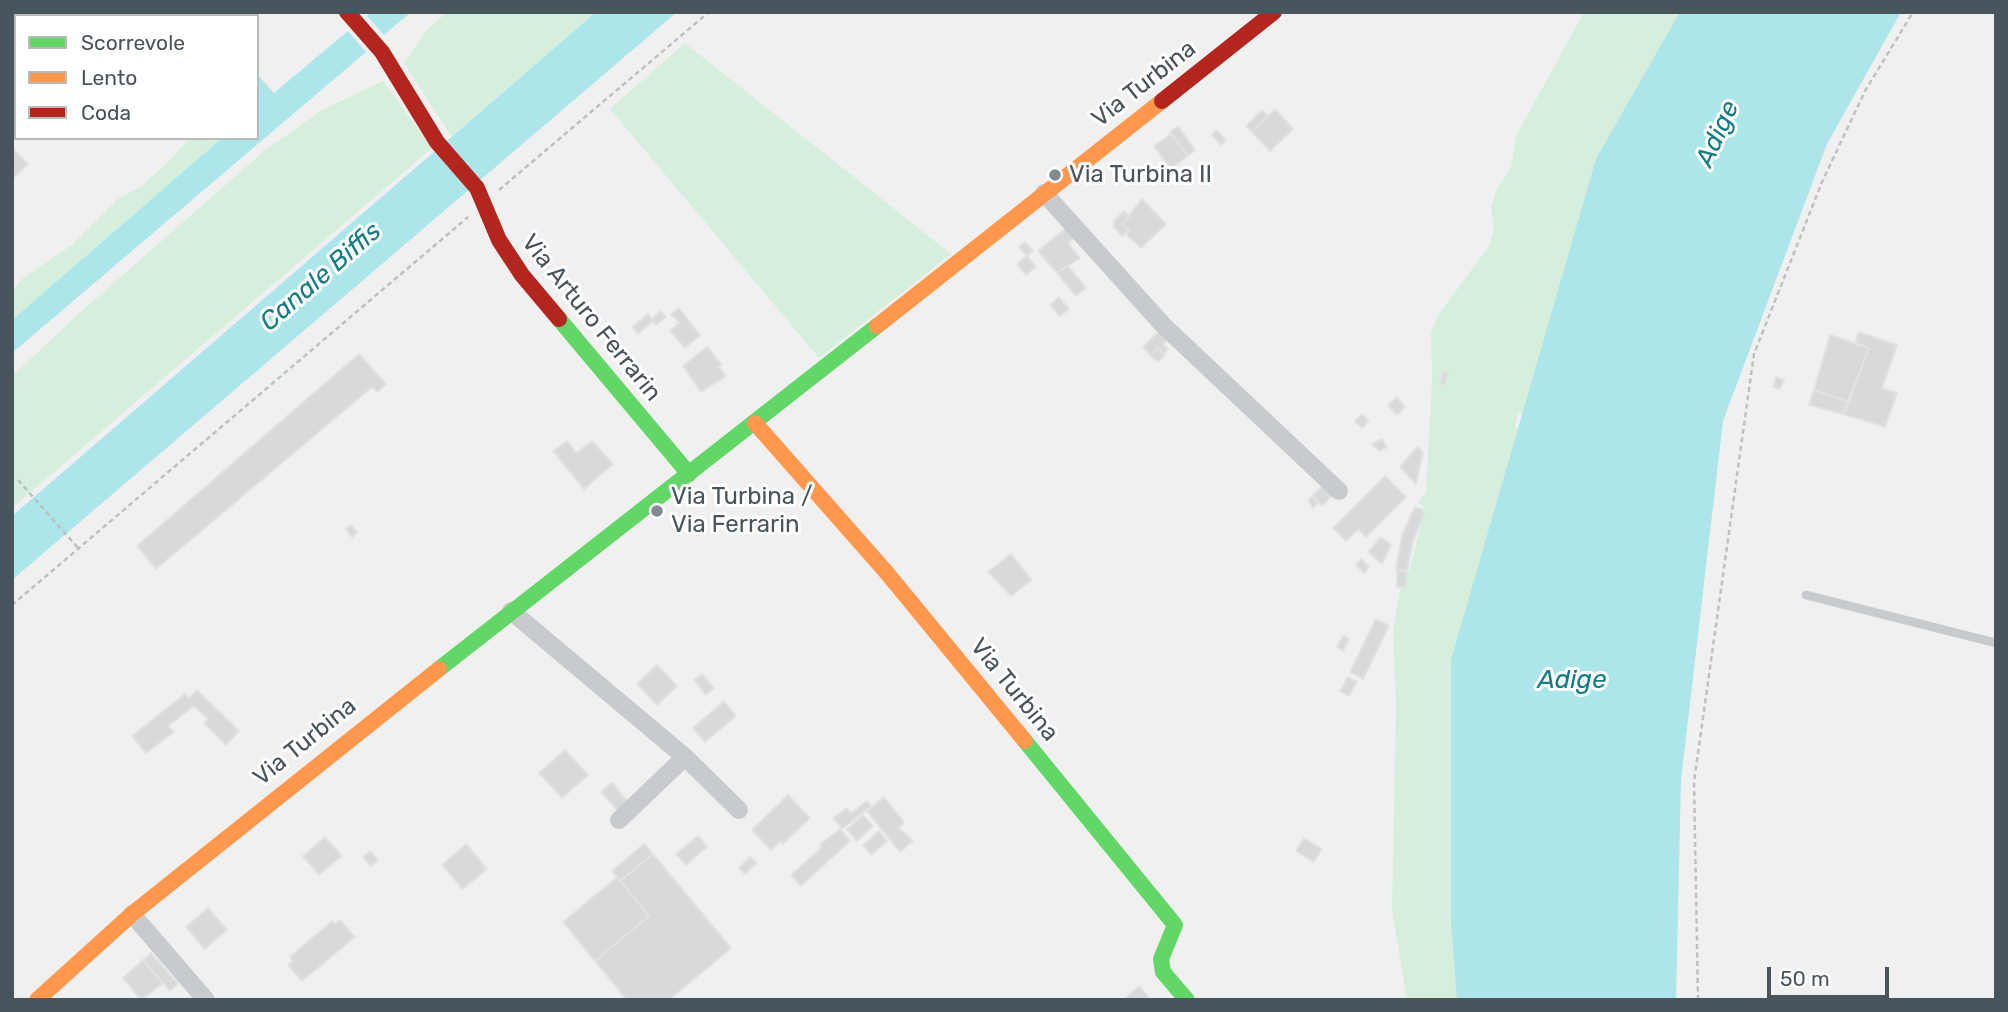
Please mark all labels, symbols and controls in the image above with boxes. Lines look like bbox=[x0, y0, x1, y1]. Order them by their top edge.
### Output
legend bbox=[14, 14, 259, 140]
text: Scorrevole bbox=[81, 30, 185, 55]
street label: Via Turbina bbox=[1086, 34, 1202, 134]
text: Lento bbox=[81, 65, 137, 90]
water label: Adige bbox=[1690, 96, 1746, 172]
text: Coda bbox=[81, 100, 131, 125]
place label: Via Turbina II bbox=[1069, 161, 1212, 189]
marker: Via Turbina II bbox=[1047, 167, 1063, 183]
water label: Canale Biffis bbox=[254, 216, 388, 338]
street label: Via Arturo Ferrarin bbox=[515, 229, 667, 407]
place label: Via Turbina / Via Ferrarin bbox=[671, 483, 812, 539]
marker: Via Turbina / Via Ferrarin bbox=[649, 503, 665, 519]
street label: Via Turbina bbox=[964, 633, 1064, 747]
water label: Adige bbox=[1537, 664, 1607, 696]
street label: Via Turbina bbox=[248, 692, 362, 792]
scale bar bbox=[1770, 953, 1892, 997]
text: 50 m bbox=[1780, 966, 1830, 991]

